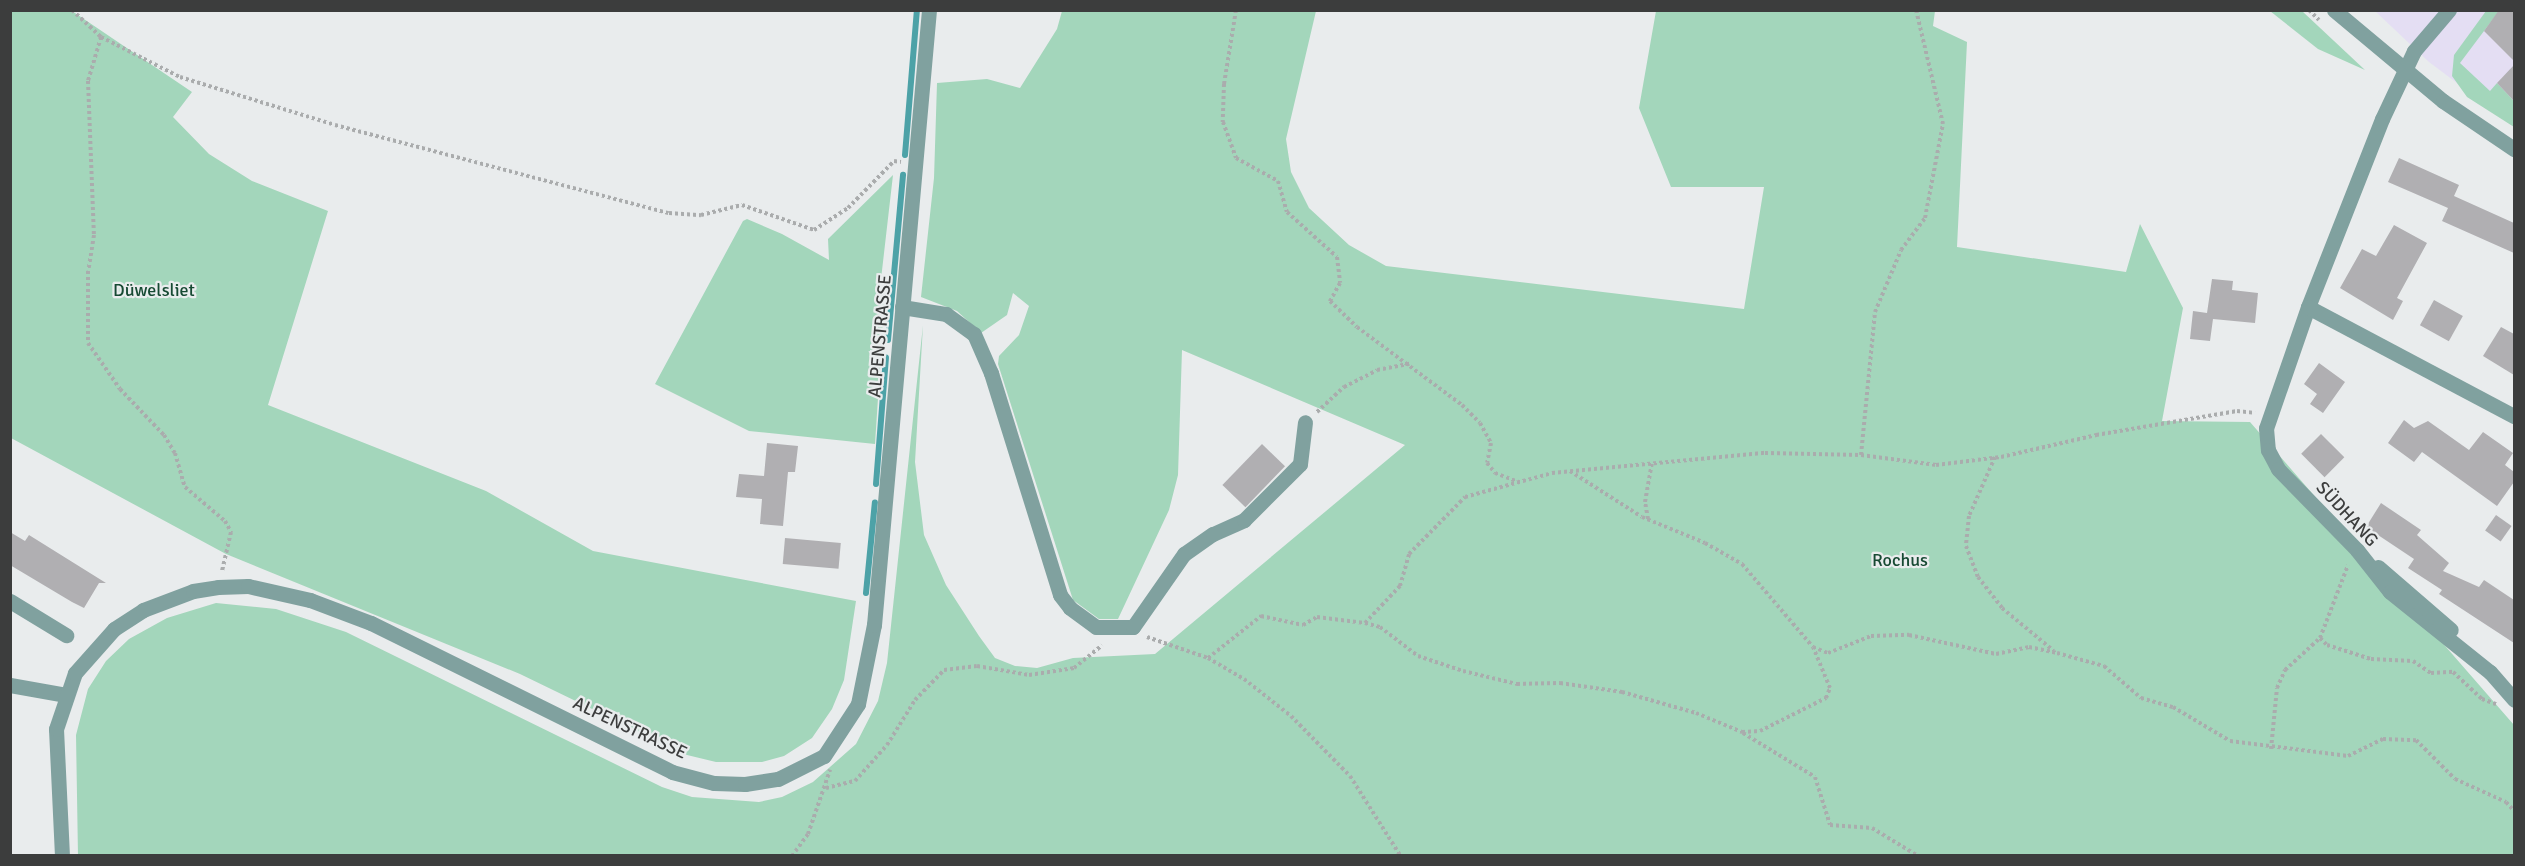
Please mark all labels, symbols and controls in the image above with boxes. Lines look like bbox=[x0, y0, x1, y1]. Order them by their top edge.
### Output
street label: ALPENSTRASSE bbox=[864, 274, 896, 398]
park label: Düwelsliet bbox=[113, 279, 195, 301]
street label: SÜDHANG bbox=[2312, 477, 2382, 551]
park label: Rochus bbox=[1872, 549, 1928, 571]
street label: ALPENSTRASSE bbox=[570, 692, 690, 764]

